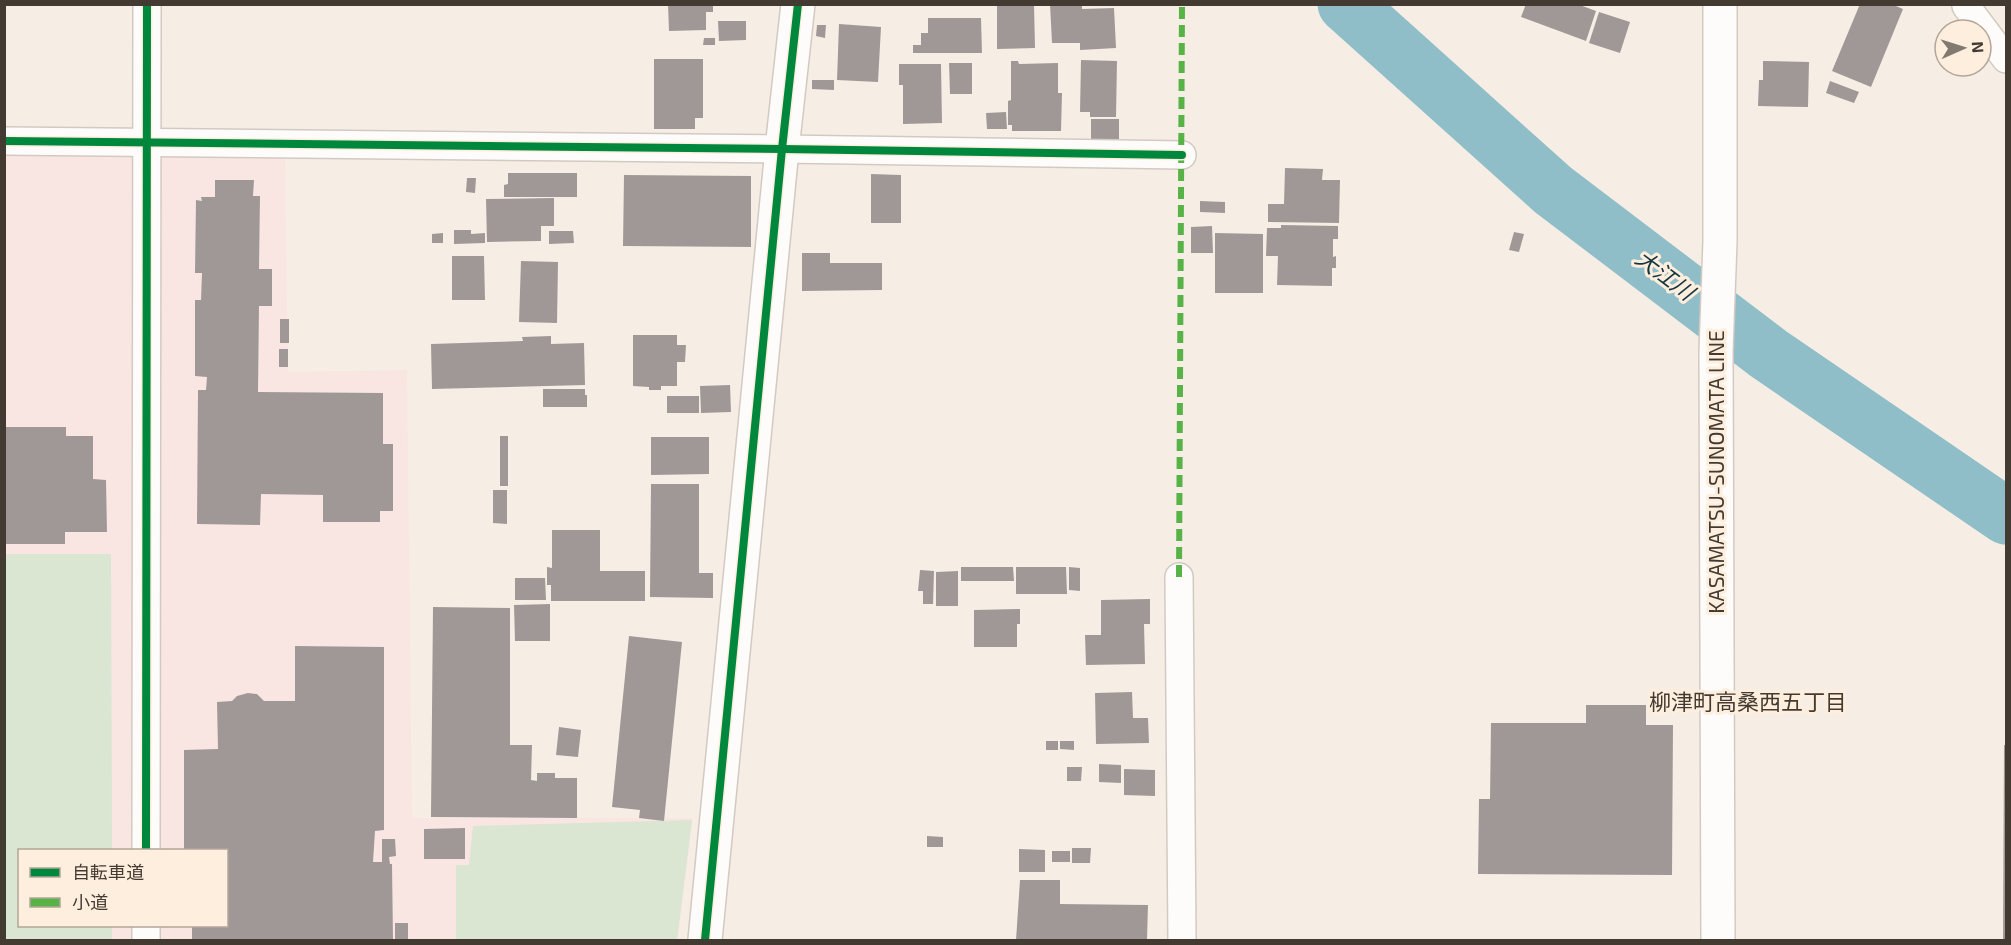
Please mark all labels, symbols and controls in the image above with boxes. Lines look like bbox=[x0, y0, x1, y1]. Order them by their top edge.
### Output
north arrow bbox=[1933, 18, 1993, 78]
text: N bbox=[1969, 41, 1988, 53]
water label: 大江川 bbox=[1631, 244, 1701, 306]
street label: KASAMATSU-SUNOMATA LINE bbox=[1703, 330, 1728, 614]
district label: 柳津町高桑西五丁目 bbox=[1649, 688, 1847, 714]
legend bbox=[18, 849, 228, 927]
text: 自転車道 bbox=[72, 861, 144, 883]
text: 小道 bbox=[72, 891, 108, 913]

